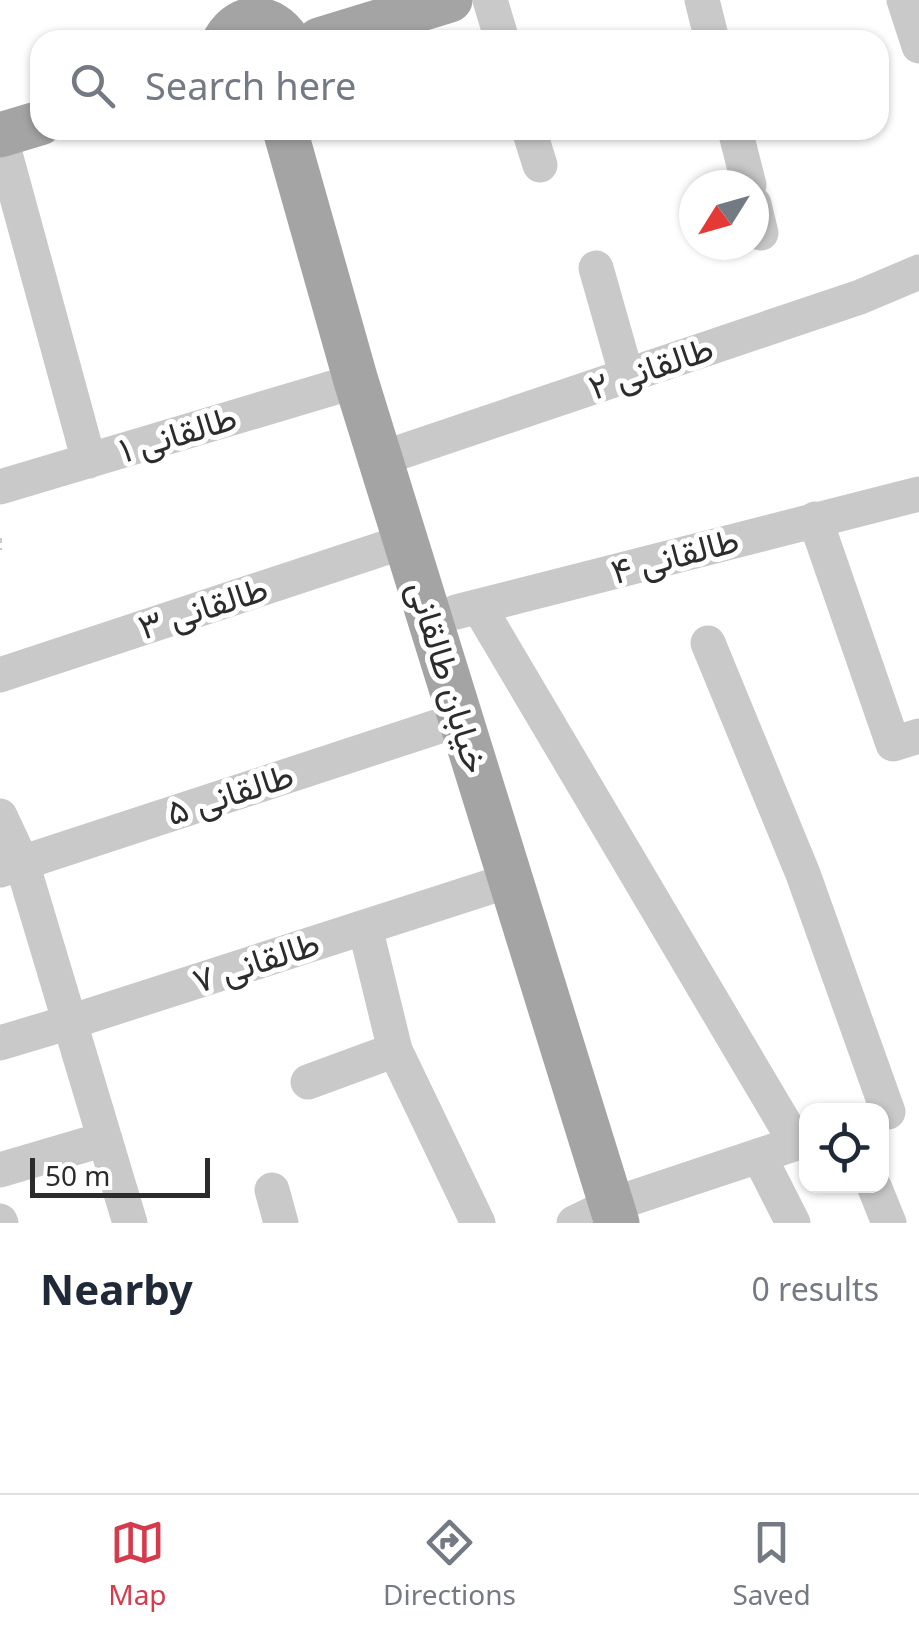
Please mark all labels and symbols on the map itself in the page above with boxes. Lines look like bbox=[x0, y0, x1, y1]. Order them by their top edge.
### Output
north arrow bbox=[679, 170, 769, 260]
street label: طالقانی ۲ bbox=[582, 323, 719, 410]
street label: طالقانی ۱ bbox=[113, 392, 242, 473]
street label: طالقانی ۴ bbox=[606, 515, 744, 594]
street label: طالقانی ۳ bbox=[132, 564, 273, 650]
street label: خیابان طالقانی bbox=[398, 575, 501, 779]
street label: طالقانی ۵ bbox=[160, 750, 299, 835]
street label: طالقانی ۷ bbox=[186, 918, 325, 1003]
scale bar bbox=[30, 1153, 210, 1198]

